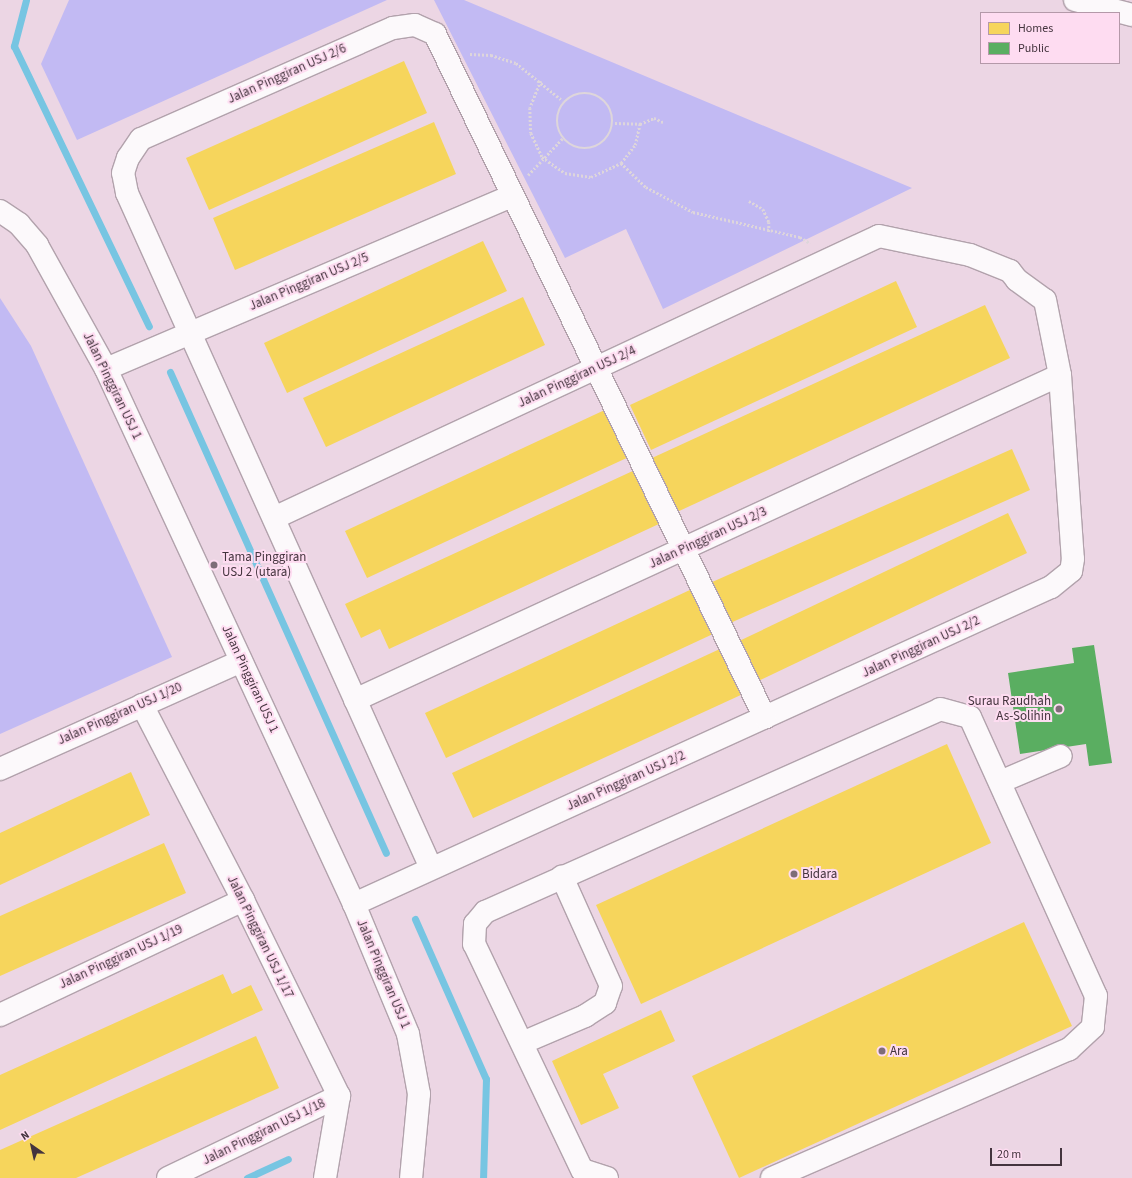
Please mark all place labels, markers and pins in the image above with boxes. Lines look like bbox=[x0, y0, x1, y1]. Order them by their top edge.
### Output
place label: Tama Pinggiran USJ 2 (utara) bbox=[222, 550, 306, 581]
marker: Tama Pinggiran USJ 2 (utara) bbox=[209, 560, 219, 570]
place label: Surau Raudhah As-Solihin bbox=[968, 694, 1051, 725]
marker: Surau Raudhah As-Solihin bbox=[1054, 704, 1064, 714]
place label: Bidara bbox=[802, 866, 837, 882]
marker: Bidara bbox=[789, 869, 799, 879]
place label: Ara bbox=[890, 1043, 908, 1059]
marker: Ara bbox=[877, 1046, 887, 1056]

